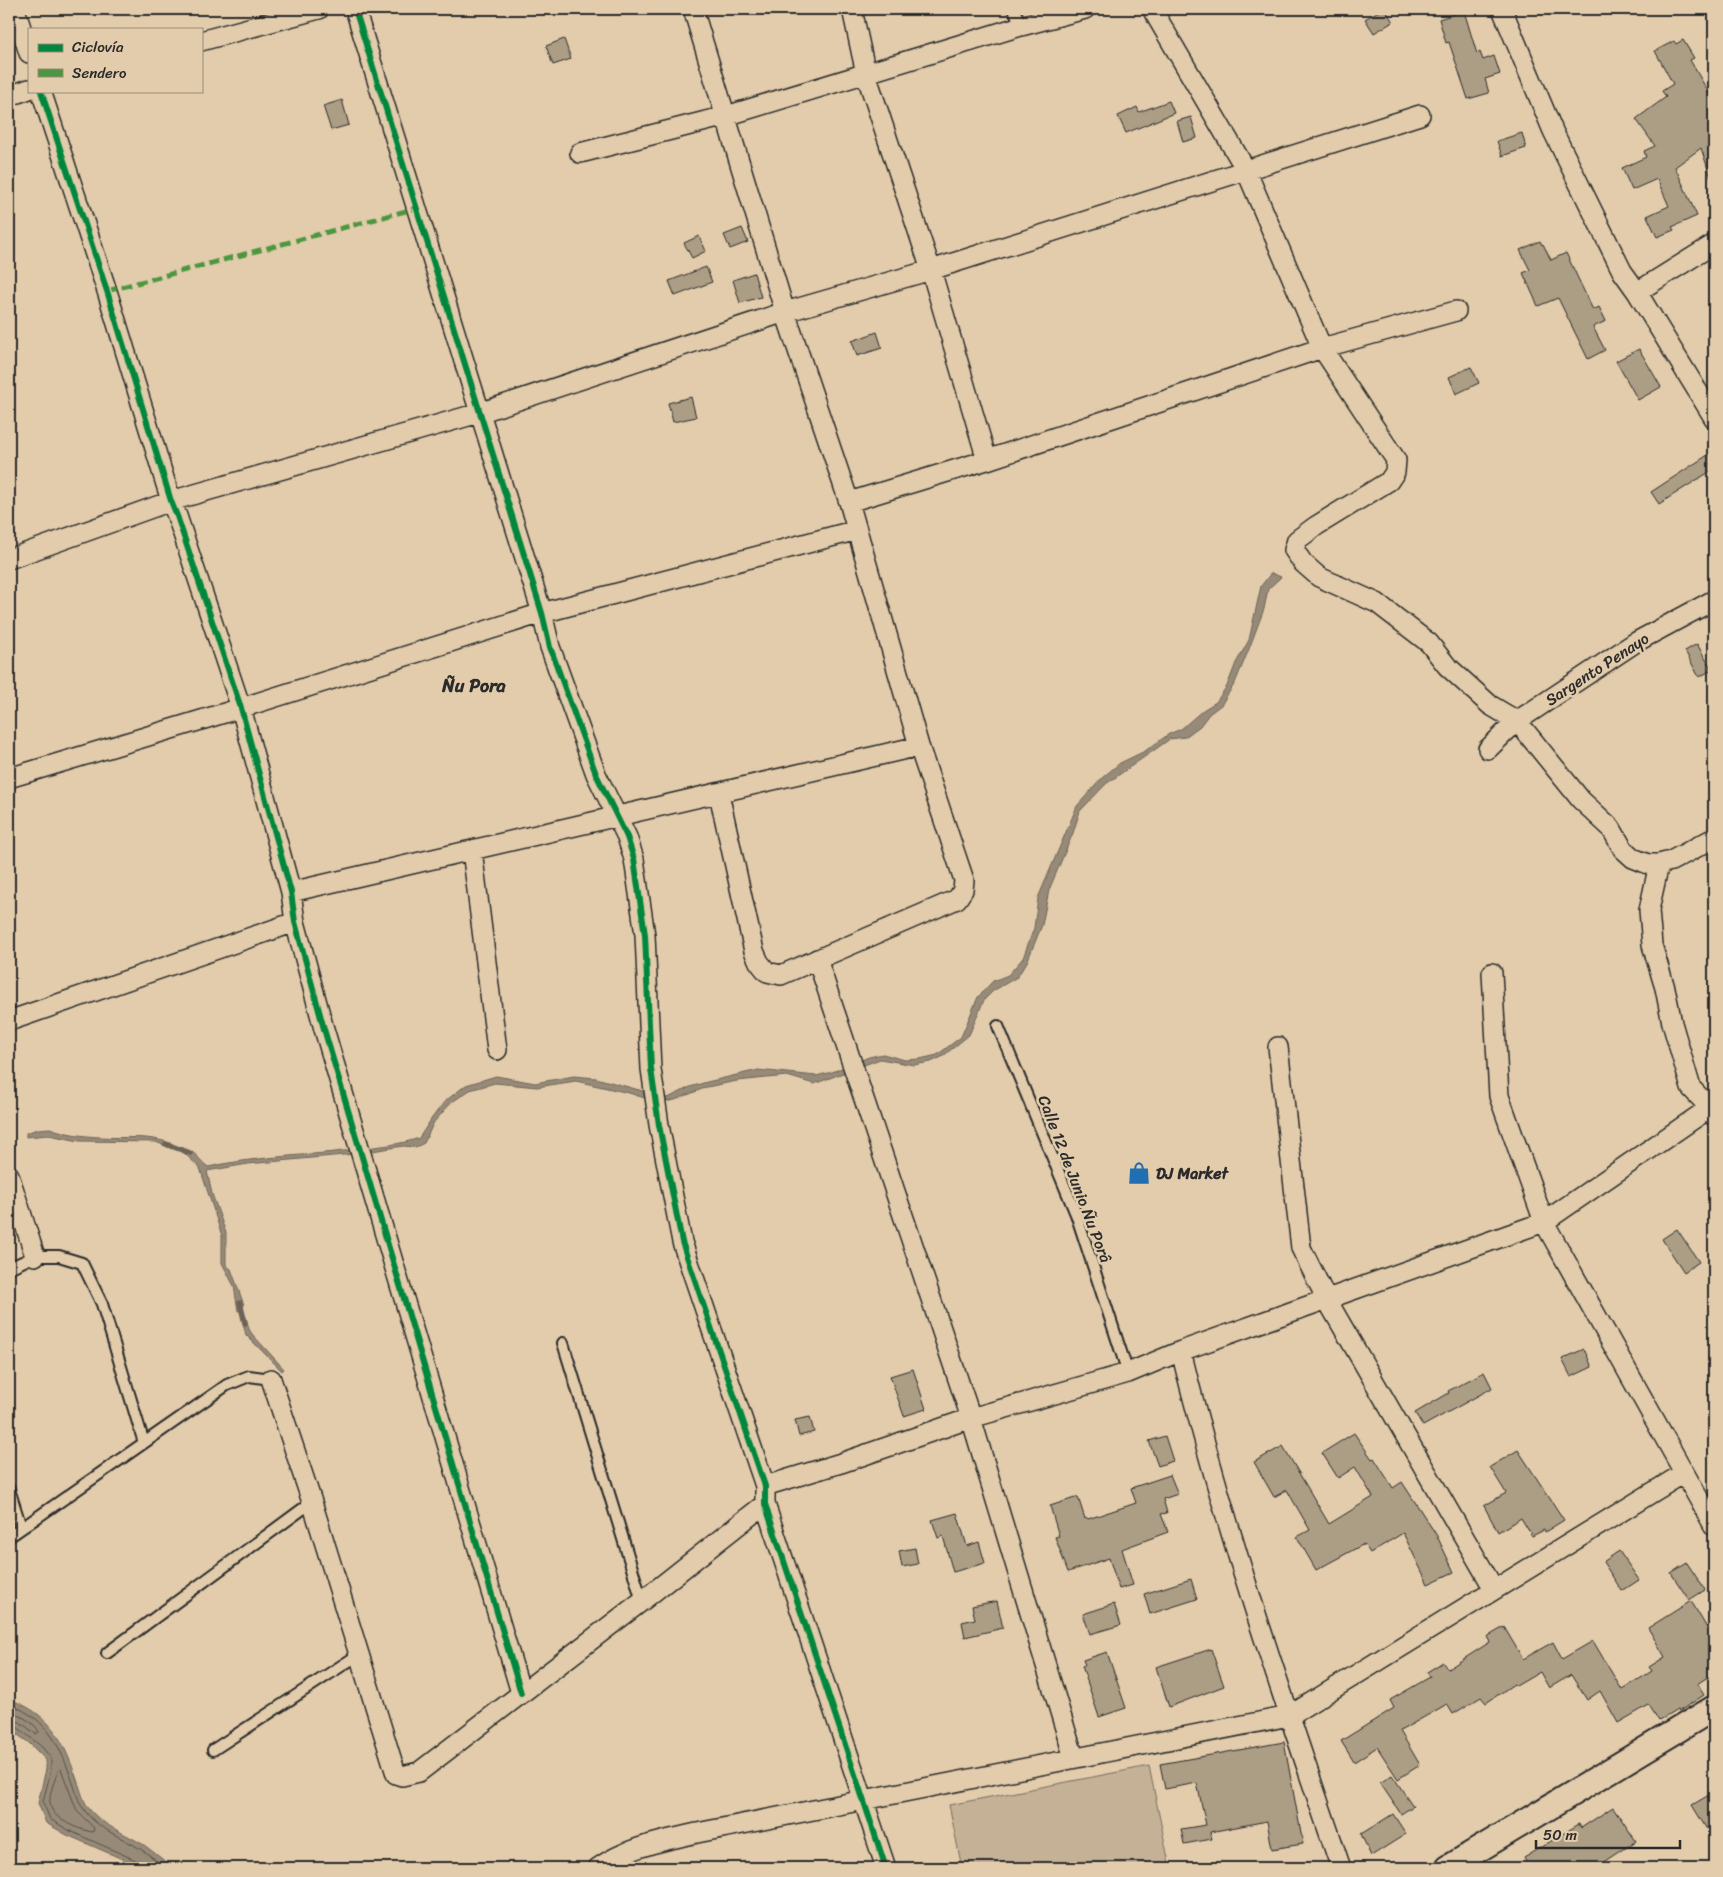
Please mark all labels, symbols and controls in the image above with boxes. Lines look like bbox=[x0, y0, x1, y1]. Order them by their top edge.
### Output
legend bbox=[28, 28, 202, 92]
text: Ciclovía bbox=[72, 34, 124, 60]
text: Sendero bbox=[72, 60, 127, 86]
street label: Sargento Penayo bbox=[1539, 624, 1655, 714]
district label: Ñu Pora bbox=[441, 670, 507, 702]
street label: Calle 12 de Junio Ñu Porâ bbox=[1030, 1091, 1120, 1267]
place label: DJ Market bbox=[1156, 1159, 1229, 1188]
shop icon: DJ Market bbox=[1126, 1160, 1152, 1186]
scale bar bbox=[1536, 1817, 1679, 1849]
text: 50 m bbox=[1543, 1822, 1578, 1848]

